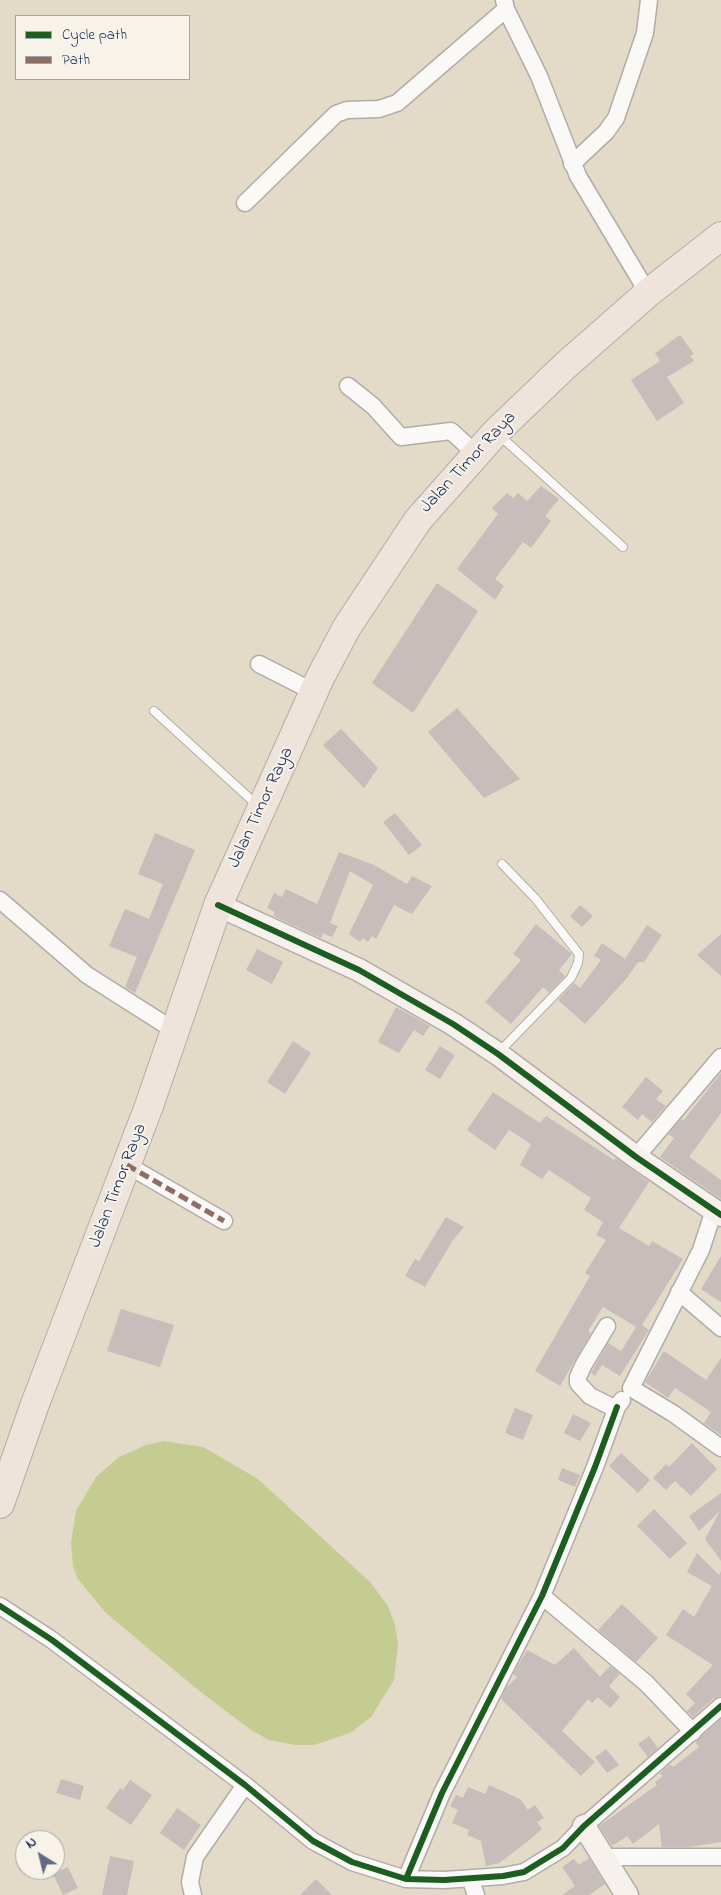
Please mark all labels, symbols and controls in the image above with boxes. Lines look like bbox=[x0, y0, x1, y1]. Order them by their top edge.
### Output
legend bbox=[15, 15, 190, 80]
text: Cycle path bbox=[62, 24, 127, 46]
text: Path bbox=[62, 49, 90, 71]
street label: Jalan Timor Raya bbox=[416, 408, 522, 518]
street label: Jalan Timor Raya bbox=[225, 744, 299, 872]
street label: Jalan Timor Raya bbox=[85, 1121, 153, 1251]
north arrow bbox=[15, 1830, 65, 1880]
text: N bbox=[21, 1832, 41, 1855]

